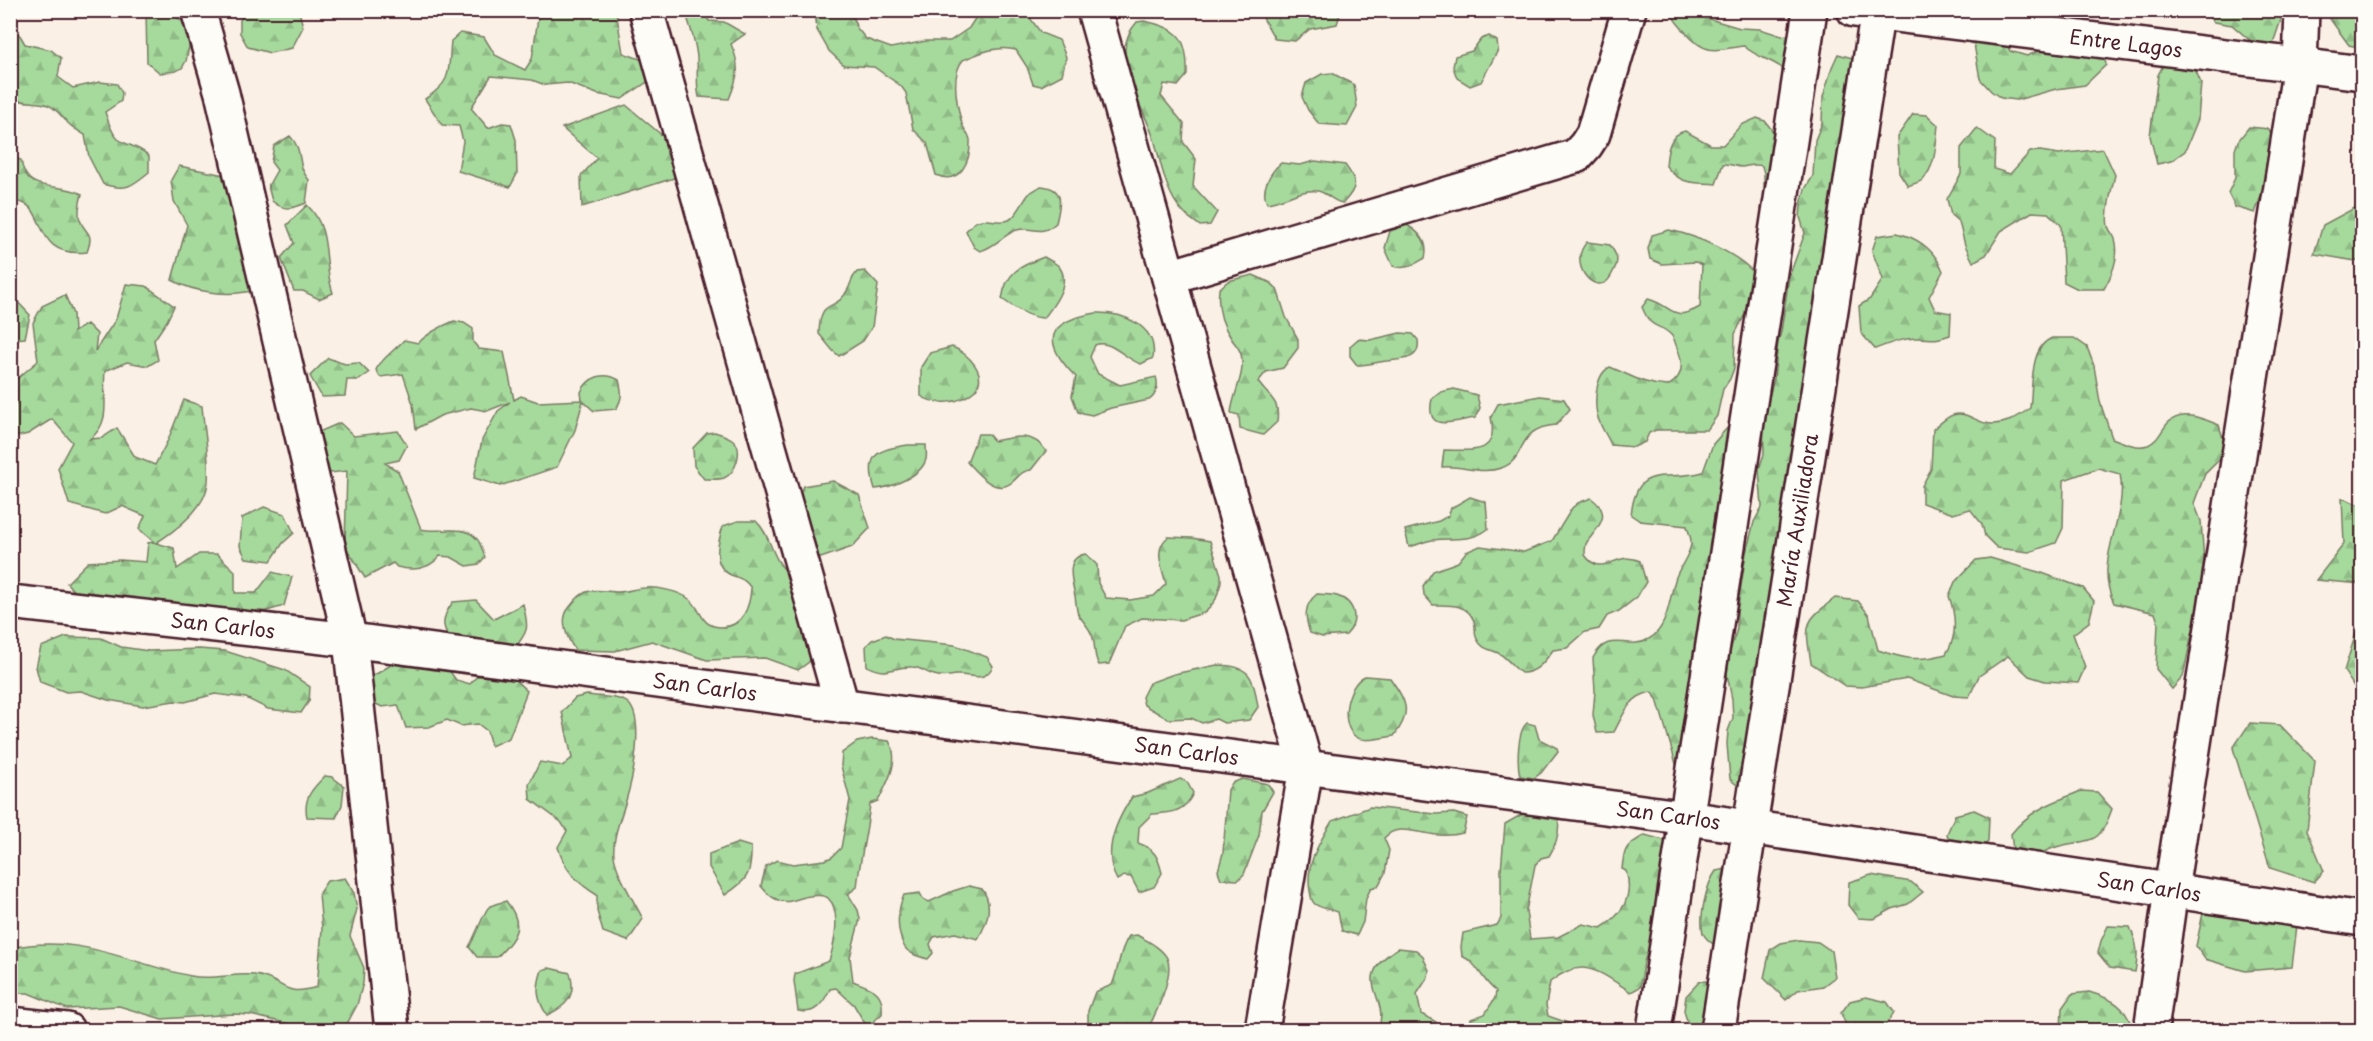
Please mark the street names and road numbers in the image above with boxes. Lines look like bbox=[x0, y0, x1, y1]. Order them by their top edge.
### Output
street label: Entre Lagos bbox=[2068, 21, 2184, 65]
street label: María Auxiliadora bbox=[1769, 431, 1825, 609]
street label: San Carlos bbox=[169, 604, 277, 646]
street label: San Carlos bbox=[651, 664, 759, 708]
street label: San Carlos bbox=[1133, 729, 1241, 772]
street label: San Carlos bbox=[1614, 793, 1723, 837]
street label: San Carlos bbox=[2095, 863, 2203, 909]

